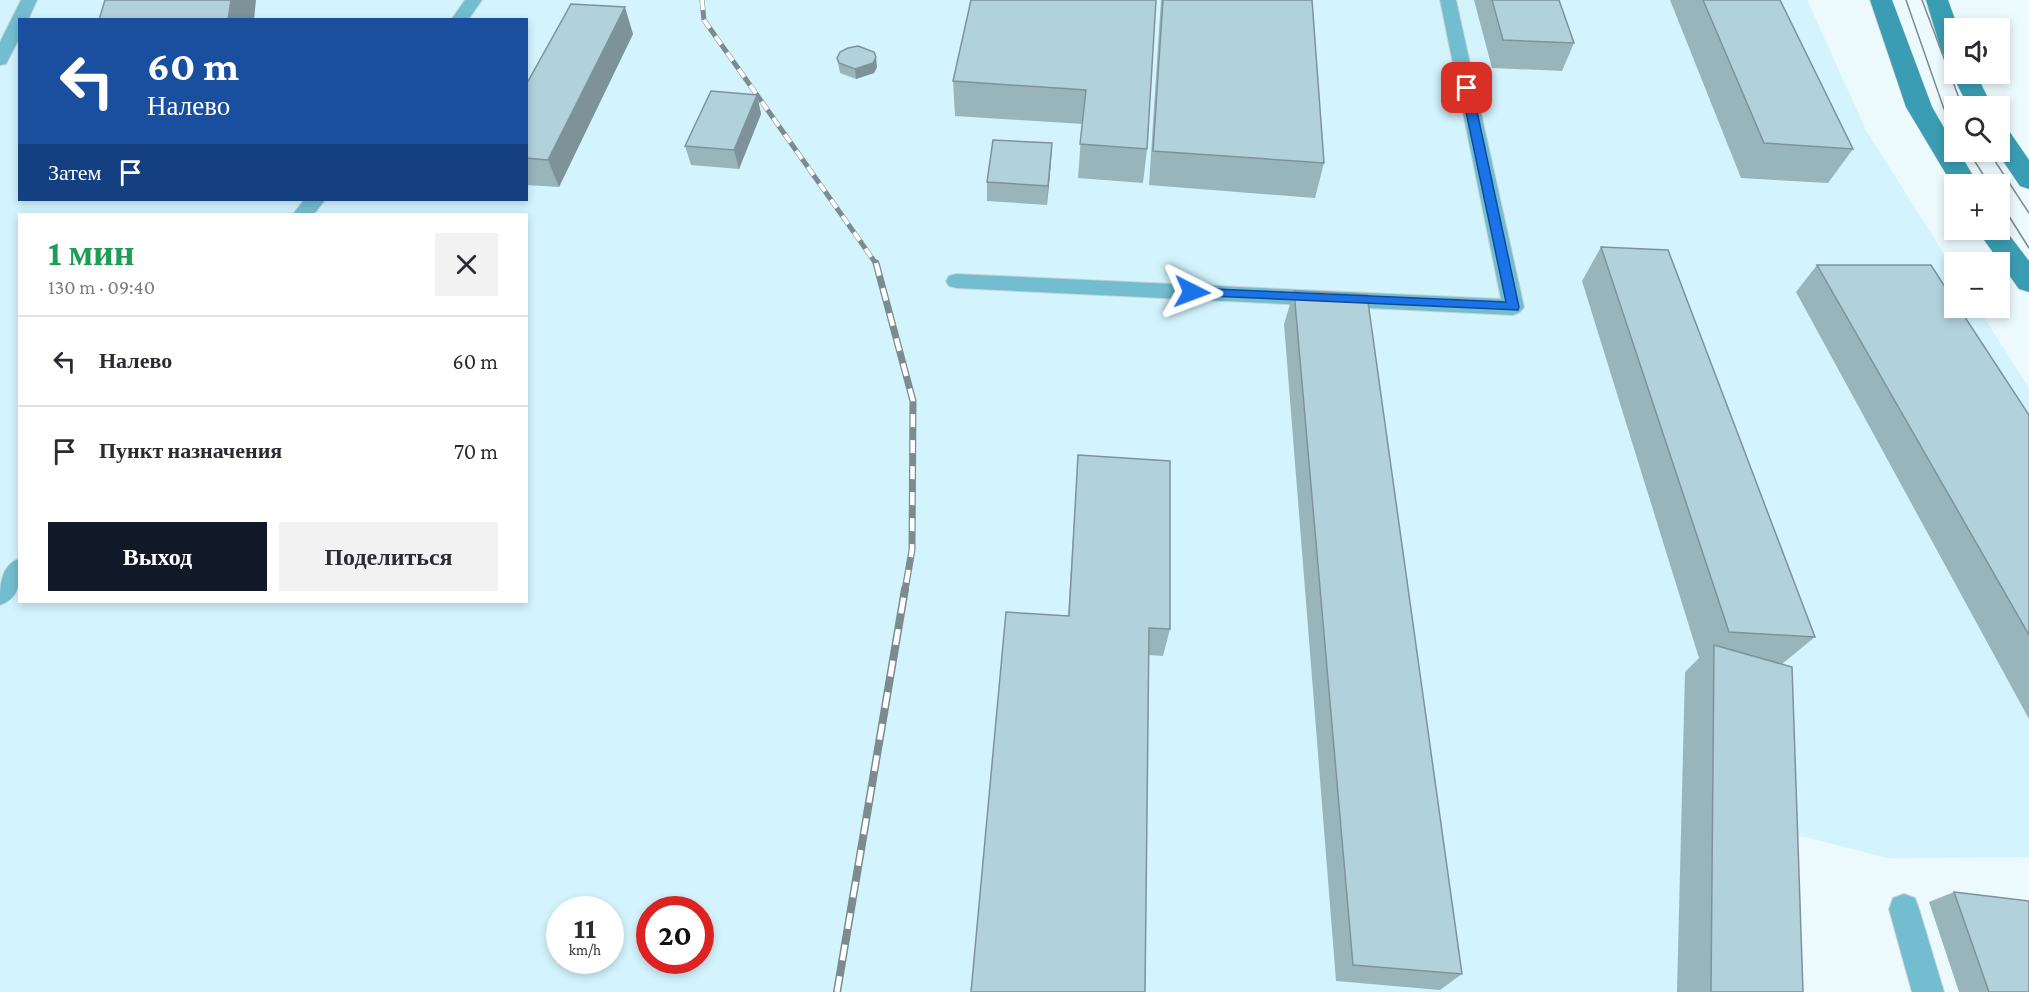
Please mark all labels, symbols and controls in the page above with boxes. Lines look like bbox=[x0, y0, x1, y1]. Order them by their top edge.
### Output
map controls bbox=[1944, 18, 2010, 318]
button: sound bbox=[1944, 18, 2010, 84]
icon: left bbox=[48, 42, 126, 120]
text: 60 m bbox=[147, 42, 239, 89]
pin bbox=[1441, 62, 1492, 113]
icon: arrive bbox=[1450, 71, 1483, 104]
text: Налево bbox=[147, 91, 230, 121]
button: search bbox=[1944, 96, 2010, 162]
icon: arrive bbox=[114, 156, 147, 189]
text: Затем bbox=[48, 160, 102, 185]
button: + bbox=[1944, 174, 2010, 240]
text: 1 мин bbox=[48, 233, 134, 273]
button: close bbox=[435, 233, 498, 296]
button: − bbox=[1944, 252, 2010, 318]
position arrow bbox=[1160, 260, 1224, 324]
text: 130 m · 09:40 bbox=[48, 276, 155, 298]
icon: left bbox=[48, 345, 81, 378]
text: Налево bbox=[99, 348, 172, 373]
text: 60 m bbox=[453, 349, 498, 374]
icon: arrive bbox=[48, 435, 81, 468]
text: Пункт назначения bbox=[99, 438, 282, 463]
text: 70 m bbox=[454, 439, 498, 464]
button: Выход bbox=[48, 522, 267, 591]
button: Поделиться bbox=[279, 522, 498, 591]
speed limit sign: 20 bbox=[636, 896, 714, 974]
text: 11 bbox=[574, 911, 596, 944]
text: km/h bbox=[569, 942, 601, 958]

